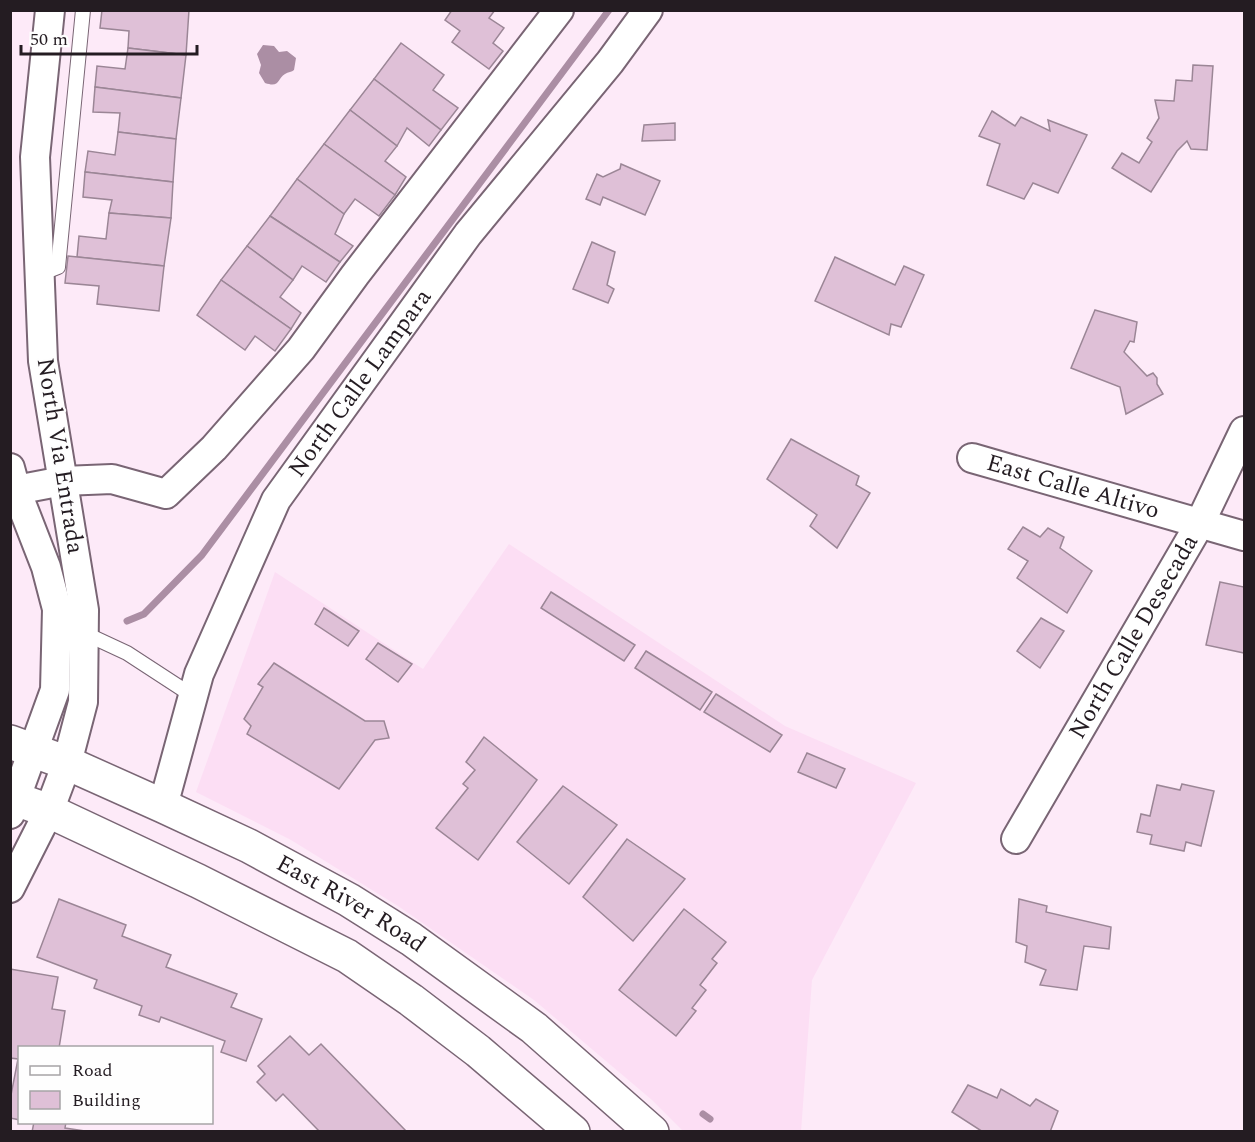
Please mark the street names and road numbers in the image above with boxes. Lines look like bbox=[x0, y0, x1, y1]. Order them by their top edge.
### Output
street label: North Calle Lampara bbox=[280, 281, 441, 485]
street label: North Via Entrada bbox=[27, 355, 93, 557]
street label: East Calle Altivo bbox=[982, 445, 1164, 529]
street label: North Calle Desecada bbox=[1060, 527, 1208, 746]
street label: East River Road bbox=[270, 846, 433, 962]

